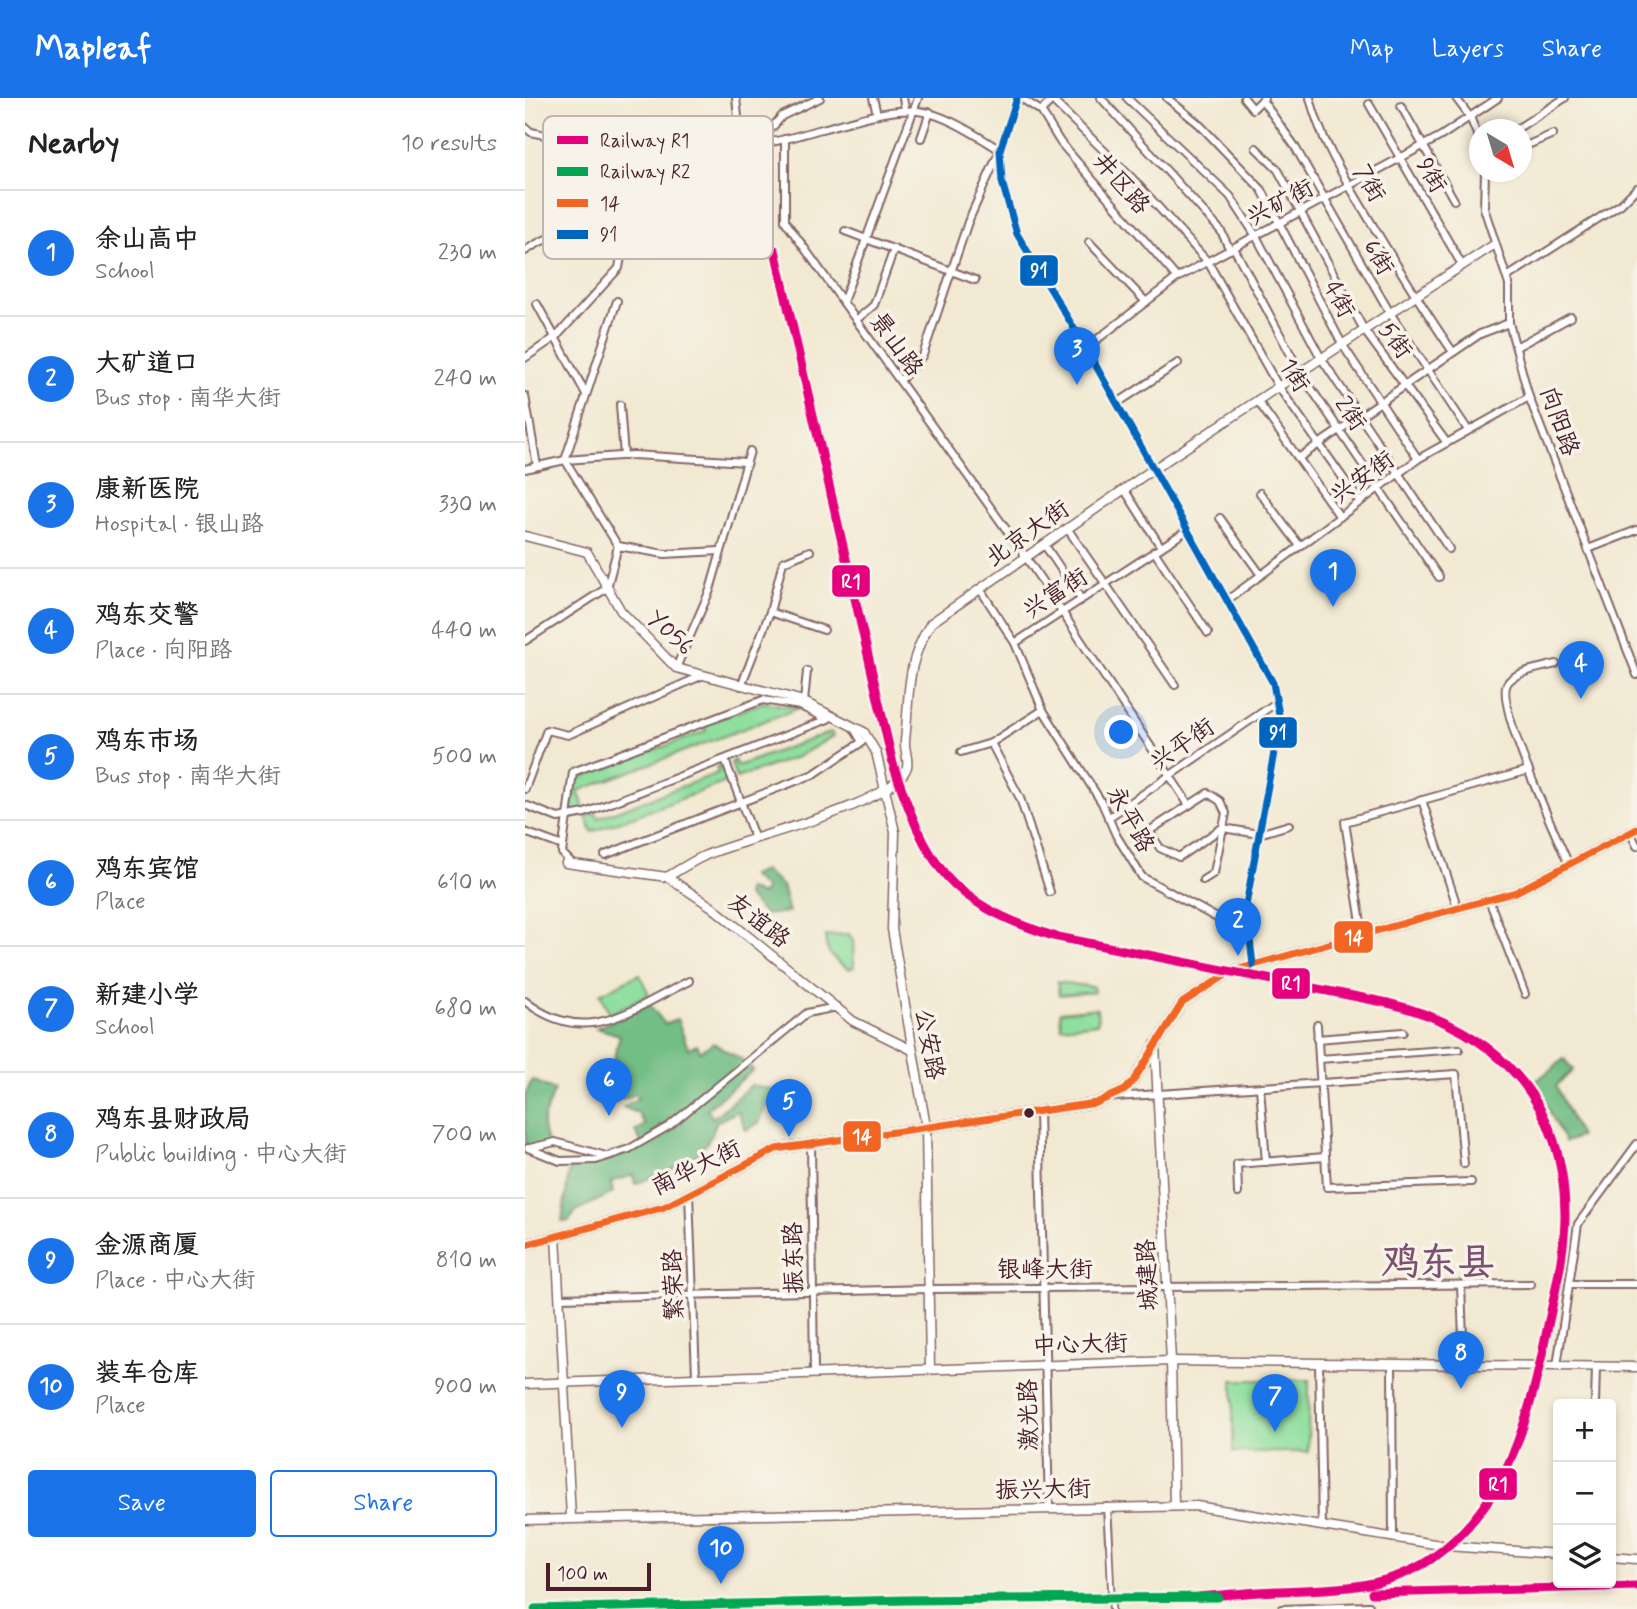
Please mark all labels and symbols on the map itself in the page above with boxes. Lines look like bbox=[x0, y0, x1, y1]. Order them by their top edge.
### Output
legend bbox=[543, 116, 773, 259]
north arrow bbox=[1469, 119, 1532, 182]
text: Railway R1 bbox=[600, 129, 690, 155]
street label: 井区路 bbox=[1086, 147, 1156, 221]
street label: 9街 bbox=[1408, 152, 1453, 199]
street label: 7街 bbox=[1346, 159, 1392, 208]
text: Railway R2 bbox=[600, 160, 690, 186]
street label: 兴矿街 bbox=[1242, 173, 1320, 234]
text: 14 bbox=[600, 192, 620, 217]
text: 91 bbox=[600, 223, 618, 248]
street label: 6街 bbox=[1355, 234, 1400, 281]
line badge: 91 bbox=[1019, 254, 1059, 287]
text: 91 bbox=[1030, 259, 1048, 284]
street label: 4街 bbox=[1316, 276, 1361, 324]
street label: 景山路 bbox=[862, 307, 929, 383]
street label: 5街 bbox=[1371, 316, 1419, 366]
pin: 3 bbox=[1054, 327, 1100, 385]
street label: 1街 bbox=[1271, 353, 1316, 399]
street label: 向阳路 bbox=[1532, 382, 1585, 461]
street label: 2街 bbox=[1327, 390, 1373, 437]
street label: 兴安街 bbox=[1325, 445, 1401, 512]
street label: 北京大街 bbox=[980, 494, 1076, 574]
pin: 1 bbox=[1310, 549, 1356, 607]
street label: 兴富街 bbox=[1017, 562, 1094, 627]
line badge: R1 bbox=[831, 564, 871, 598]
text: R1 bbox=[841, 570, 861, 595]
street label: Y056 bbox=[640, 604, 700, 662]
pin: 4 bbox=[1558, 641, 1604, 699]
street label: 兴平街 bbox=[1144, 712, 1221, 779]
your location bbox=[1104, 715, 1138, 749]
line badge: 91 bbox=[1258, 716, 1298, 749]
text: 91 bbox=[1269, 721, 1287, 746]
street label: 永平路 bbox=[1099, 781, 1161, 859]
street label: 友谊路 bbox=[720, 887, 796, 956]
pin: 2 bbox=[1215, 898, 1261, 956]
line badge: 14 bbox=[1333, 920, 1374, 954]
text: 14 bbox=[1344, 926, 1364, 951]
line badge: R1 bbox=[1271, 967, 1311, 1000]
text: R1 bbox=[1281, 972, 1301, 997]
street label: 公安路 bbox=[907, 1006, 950, 1082]
pin: 6 bbox=[586, 1058, 632, 1116]
pin: 5 bbox=[766, 1079, 812, 1137]
unlabelled marker bbox=[1022, 1106, 1036, 1120]
line badge: 14 bbox=[842, 1120, 882, 1153]
text: 14 bbox=[852, 1125, 872, 1150]
street label: 南华大街 bbox=[647, 1133, 747, 1203]
street label: 振东路 bbox=[778, 1222, 811, 1294]
street label: 城建路 bbox=[1131, 1238, 1166, 1312]
district label: 鸡东县 bbox=[1381, 1239, 1495, 1288]
street label: 繁荣路 bbox=[658, 1248, 691, 1321]
street label: 银峰大街 bbox=[997, 1255, 1093, 1286]
street label: 中心大街 bbox=[1032, 1328, 1129, 1363]
pin: 8 bbox=[1438, 1331, 1484, 1389]
pin: 9 bbox=[599, 1370, 645, 1428]
pin: 7 bbox=[1252, 1374, 1298, 1432]
street label: 激光路 bbox=[1013, 1379, 1046, 1451]
line badge: R1 bbox=[1478, 1467, 1518, 1501]
text: R1 bbox=[1488, 1473, 1508, 1498]
street label: 振兴大街 bbox=[995, 1474, 1091, 1507]
pin: 10 bbox=[698, 1526, 744, 1584]
scale bar bbox=[546, 1560, 651, 1592]

